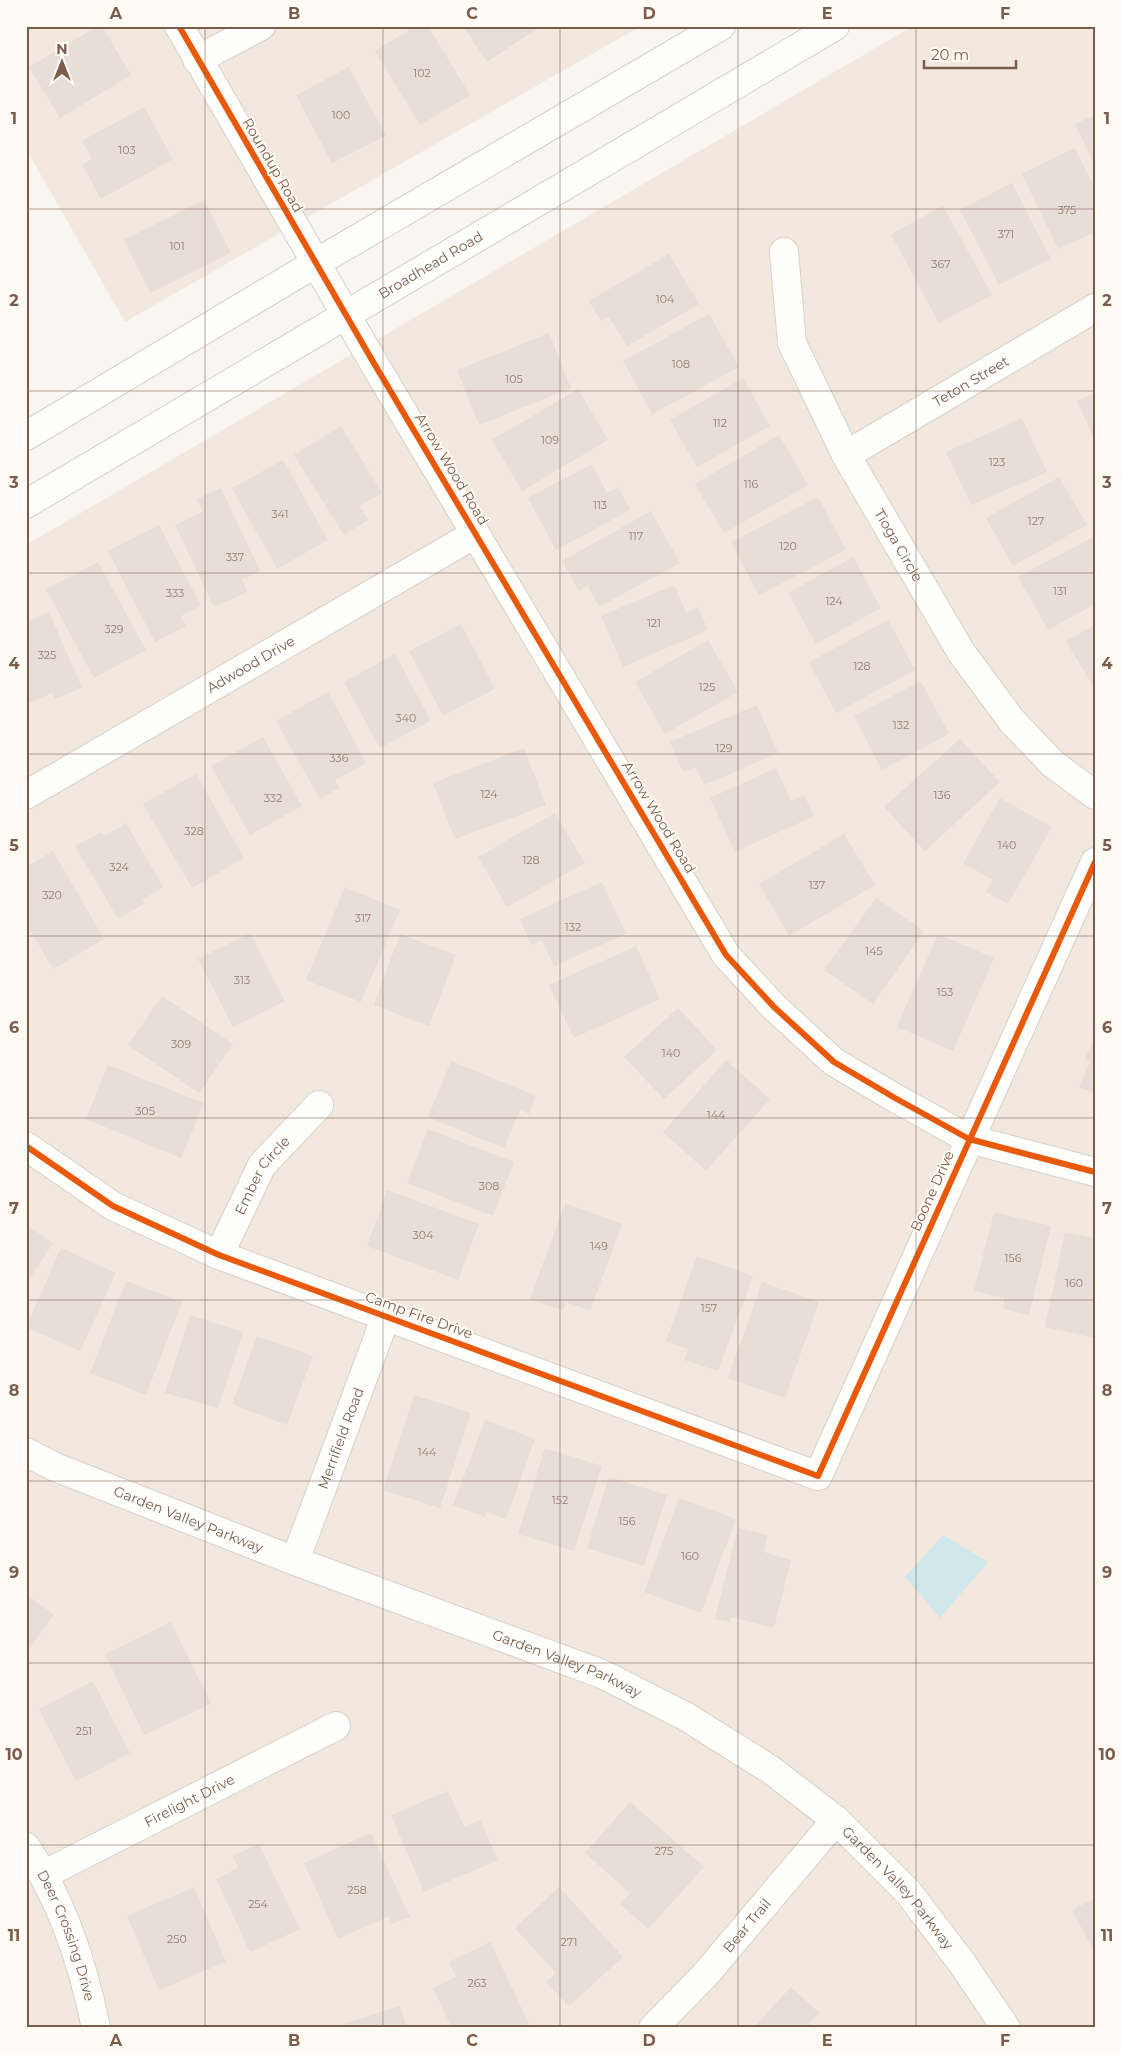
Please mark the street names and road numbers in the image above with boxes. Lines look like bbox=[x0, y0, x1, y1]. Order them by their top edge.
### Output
street label: Roundup Road bbox=[239, 114, 307, 216]
street label: Broadhead Road bbox=[375, 227, 486, 303]
street label: Teton Street bbox=[929, 352, 1013, 411]
street label: Arrow Wood Road bbox=[411, 410, 493, 528]
street label: Tioga Circle bbox=[870, 505, 927, 585]
street label: Adwood Drive bbox=[203, 632, 298, 697]
street label: Arrow Wood Road bbox=[618, 758, 700, 876]
street label: Ember Circle bbox=[231, 1132, 294, 1218]
street label: Boone Drive bbox=[906, 1148, 958, 1234]
street label: Camp Fire Drive bbox=[363, 1287, 475, 1343]
street label: Merrifield Road bbox=[314, 1385, 368, 1492]
street label: Garden Valley Parkway bbox=[111, 1482, 266, 1557]
street label: Garden Valley Parkway bbox=[490, 1625, 645, 1702]
street label: Firelight Drive bbox=[141, 1770, 238, 1831]
street label: Garden Valley Parkway bbox=[838, 1822, 958, 1953]
street label: Deer Crossing Drive bbox=[33, 1867, 99, 2003]
street label: Bear Trail bbox=[719, 1895, 775, 1956]

